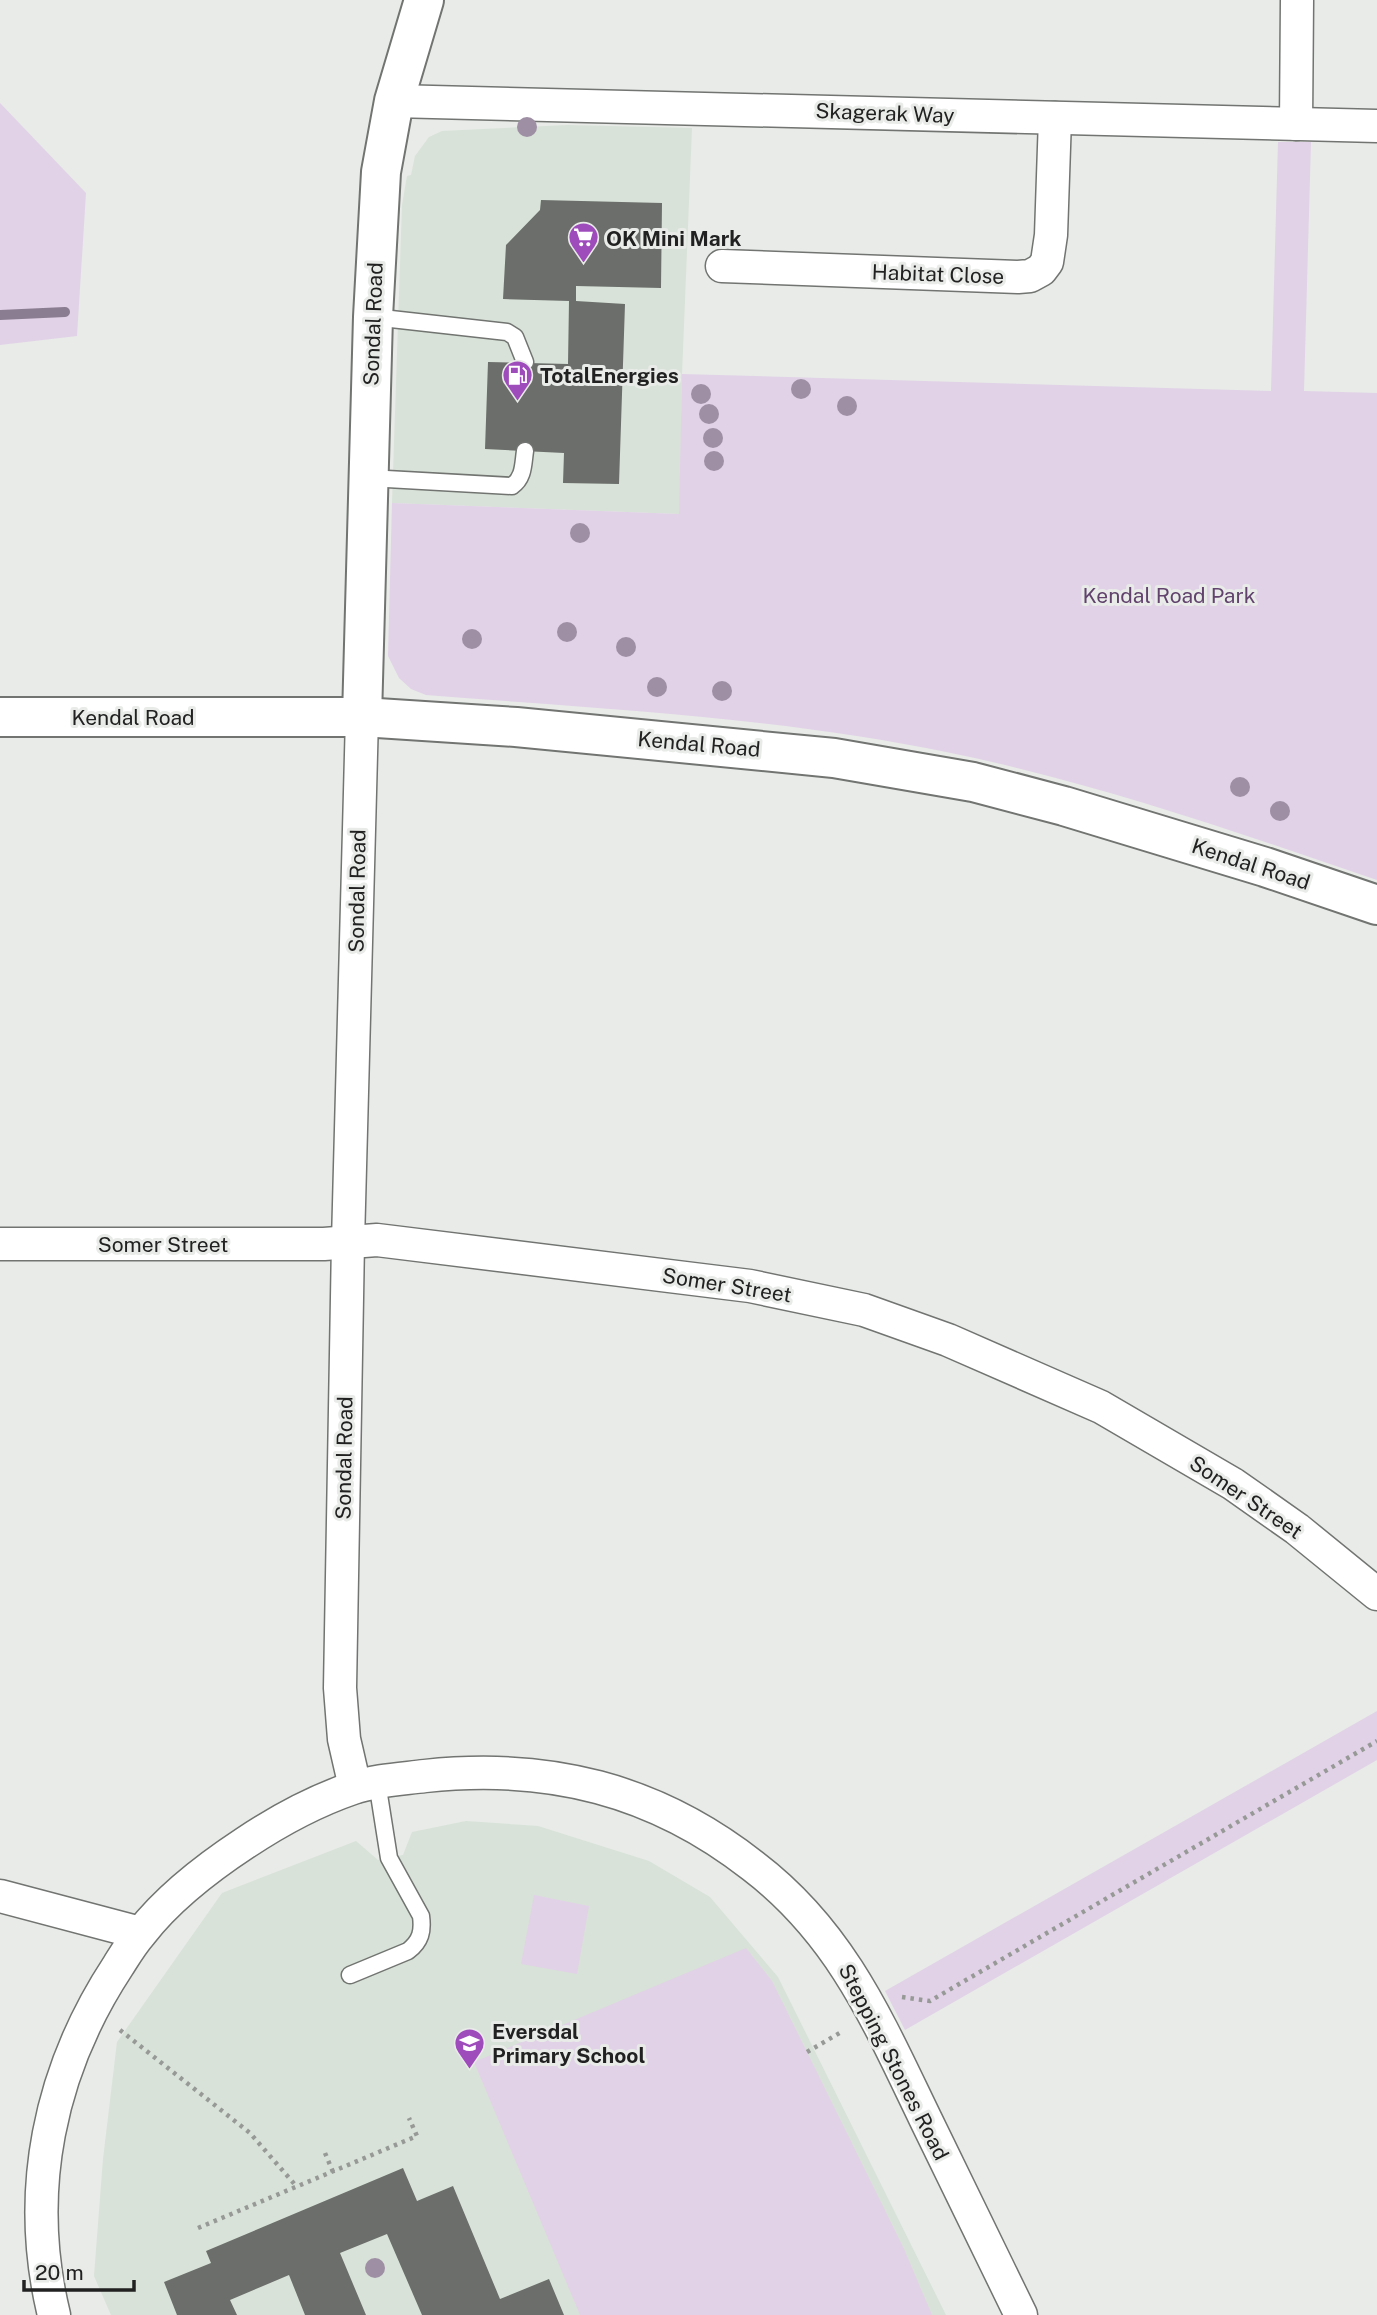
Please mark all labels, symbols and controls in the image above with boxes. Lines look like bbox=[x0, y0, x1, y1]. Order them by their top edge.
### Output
street label: Skagerak Way bbox=[815, 98, 955, 128]
supermarket icon: OK Mini Mark bbox=[566, 221, 600, 265]
place label: OK Mini Mark bbox=[606, 226, 741, 251]
street label: Habitat Close bbox=[871, 259, 1005, 289]
street label: Sondal Road bbox=[358, 262, 388, 386]
fuel station icon: TotalEnergies bbox=[500, 358, 534, 402]
place label: TotalEnergies bbox=[540, 363, 679, 388]
park label: Kendal Road Park bbox=[1083, 583, 1256, 608]
street label: Kendal Road bbox=[71, 705, 195, 730]
street label: Kendal Road bbox=[637, 726, 761, 762]
street label: Sondal Road bbox=[343, 829, 371, 953]
street label: Kendal Road bbox=[1189, 833, 1313, 895]
street label: Somer Street bbox=[98, 1232, 228, 1257]
street label: Somer Street bbox=[661, 1262, 793, 1308]
street label: Sondal Road bbox=[330, 1396, 358, 1520]
street label: Somer Street bbox=[1185, 1450, 1307, 1544]
street label: Stepping Stones Road bbox=[834, 1960, 954, 2164]
place label: Eversdal Primary School bbox=[492, 2019, 645, 2068]
school or university icon: Eversdal Primary School bbox=[452, 2026, 486, 2070]
scale bar bbox=[24, 2248, 135, 2292]
text: 20 m bbox=[35, 2260, 84, 2285]

